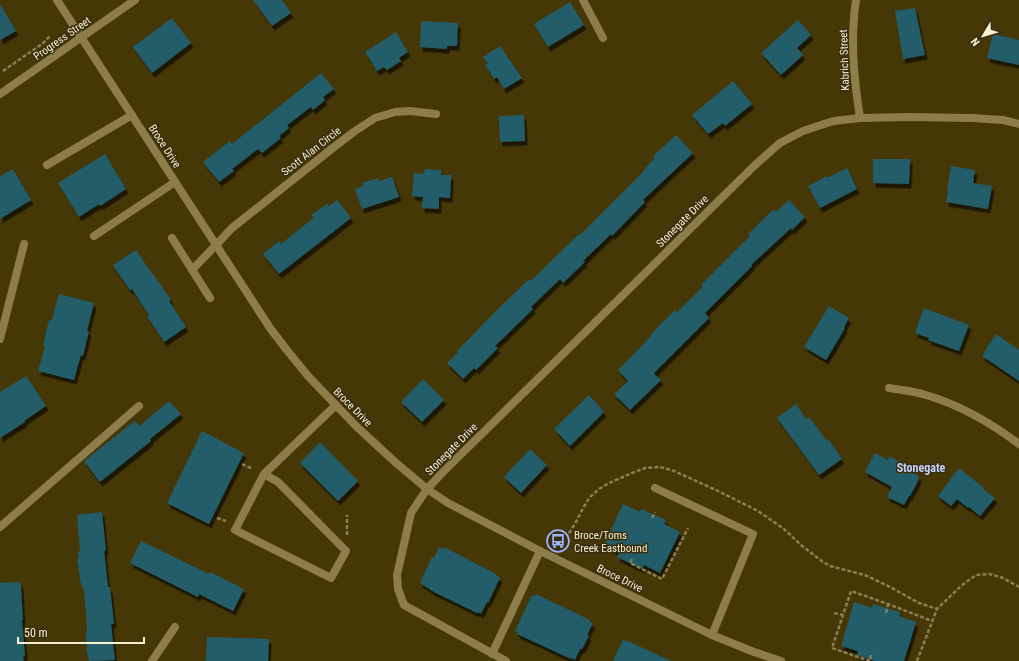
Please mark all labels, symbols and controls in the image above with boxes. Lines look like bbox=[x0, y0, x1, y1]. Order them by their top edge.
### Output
street label: Progress Street bbox=[31, 14, 93, 63]
north arrow bbox=[963, 16, 1003, 56]
street label: Kabrich Street bbox=[837, 29, 852, 91]
text: N bbox=[968, 35, 983, 49]
street label: Broce Drive bbox=[146, 122, 184, 171]
street label: Scott Alan Circle bbox=[279, 124, 344, 179]
street label: Stonegate Drive bbox=[654, 193, 711, 250]
street label: Broce Drive bbox=[331, 385, 375, 429]
street label: Stonegate Drive bbox=[423, 421, 480, 478]
district label: Stonegate bbox=[897, 461, 946, 475]
bus stop icon: Broce/Toms Creek Eastbound bbox=[545, 528, 571, 554]
place label: Broce/Toms Creek Eastbound bbox=[574, 529, 647, 555]
street label: Broce Drive bbox=[595, 562, 645, 595]
scale bar bbox=[18, 619, 144, 645]
text: 50 m bbox=[24, 626, 48, 640]

